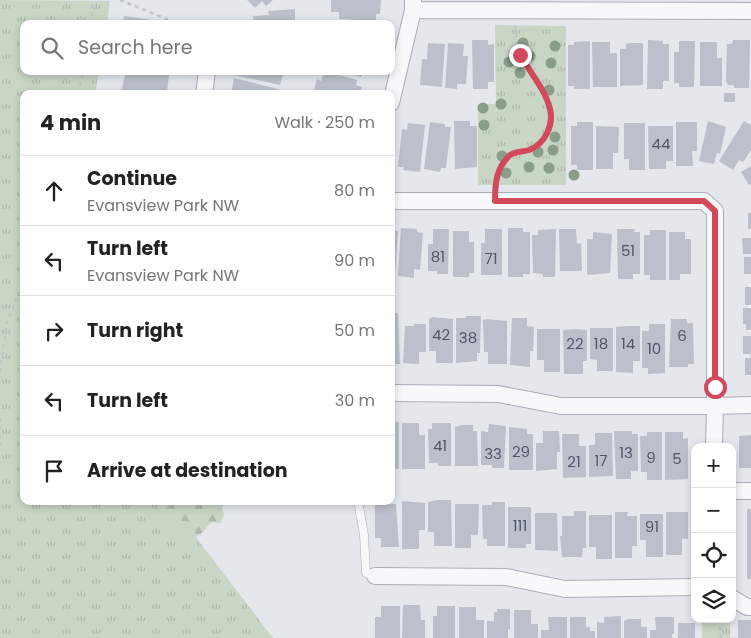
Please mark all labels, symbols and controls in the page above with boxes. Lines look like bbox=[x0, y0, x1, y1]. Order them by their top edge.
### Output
search box bbox=[20, 20, 395, 75]
icon: search bbox=[38, 34, 66, 62]
text: Search here bbox=[78, 34, 192, 61]
route end bbox=[509, 44, 532, 67]
text: 4 min bbox=[40, 108, 101, 137]
text: Walk · 250 m bbox=[274, 111, 375, 134]
house number: 44 bbox=[652, 133, 670, 154]
text: Continue bbox=[87, 165, 177, 192]
icon: ahead bbox=[40, 177, 68, 205]
text: 80 m bbox=[334, 179, 375, 202]
text: Evansview Park NW bbox=[87, 194, 239, 217]
text: Turn left bbox=[87, 235, 168, 262]
house number: 51 bbox=[621, 240, 635, 261]
house number: 81 bbox=[431, 246, 445, 267]
icon: left bbox=[40, 247, 68, 275]
house number: 71 bbox=[485, 248, 498, 269]
text: 90 m bbox=[334, 249, 375, 272]
text: Evansview Park NW bbox=[87, 264, 239, 287]
icon: right bbox=[40, 317, 68, 345]
text: Turn right bbox=[87, 317, 183, 344]
text: 50 m bbox=[334, 319, 375, 342]
house number: 42 bbox=[432, 324, 450, 345]
house number: 6 bbox=[677, 325, 687, 346]
house number: 38 bbox=[459, 327, 477, 348]
house number: 22 bbox=[566, 333, 584, 354]
house number: 18 bbox=[594, 333, 608, 354]
house number: 14 bbox=[621, 333, 635, 354]
house number: 10 bbox=[647, 338, 661, 359]
route start bbox=[704, 376, 727, 399]
icon: left bbox=[40, 387, 68, 415]
text: Turn left bbox=[87, 387, 168, 414]
text: 30 m bbox=[335, 389, 375, 412]
house number: 41 bbox=[433, 435, 447, 456]
house number: 29 bbox=[512, 441, 530, 462]
house number: 13 bbox=[619, 442, 633, 463]
house number: 33 bbox=[484, 443, 502, 464]
map controls bbox=[691, 443, 736, 623]
button: + bbox=[691, 443, 736, 488]
house number: 9 bbox=[646, 447, 656, 468]
house number: 5 bbox=[672, 448, 682, 469]
house number: 17 bbox=[595, 450, 608, 471]
house number: 21 bbox=[567, 451, 581, 472]
icon: arrive bbox=[40, 457, 68, 485]
text: Arrive at destination bbox=[87, 457, 288, 484]
button: − bbox=[691, 488, 736, 533]
house number: 111 bbox=[513, 515, 527, 536]
house number: 91 bbox=[645, 516, 659, 537]
button: locate bbox=[691, 533, 736, 578]
button: layers bbox=[691, 578, 736, 623]

